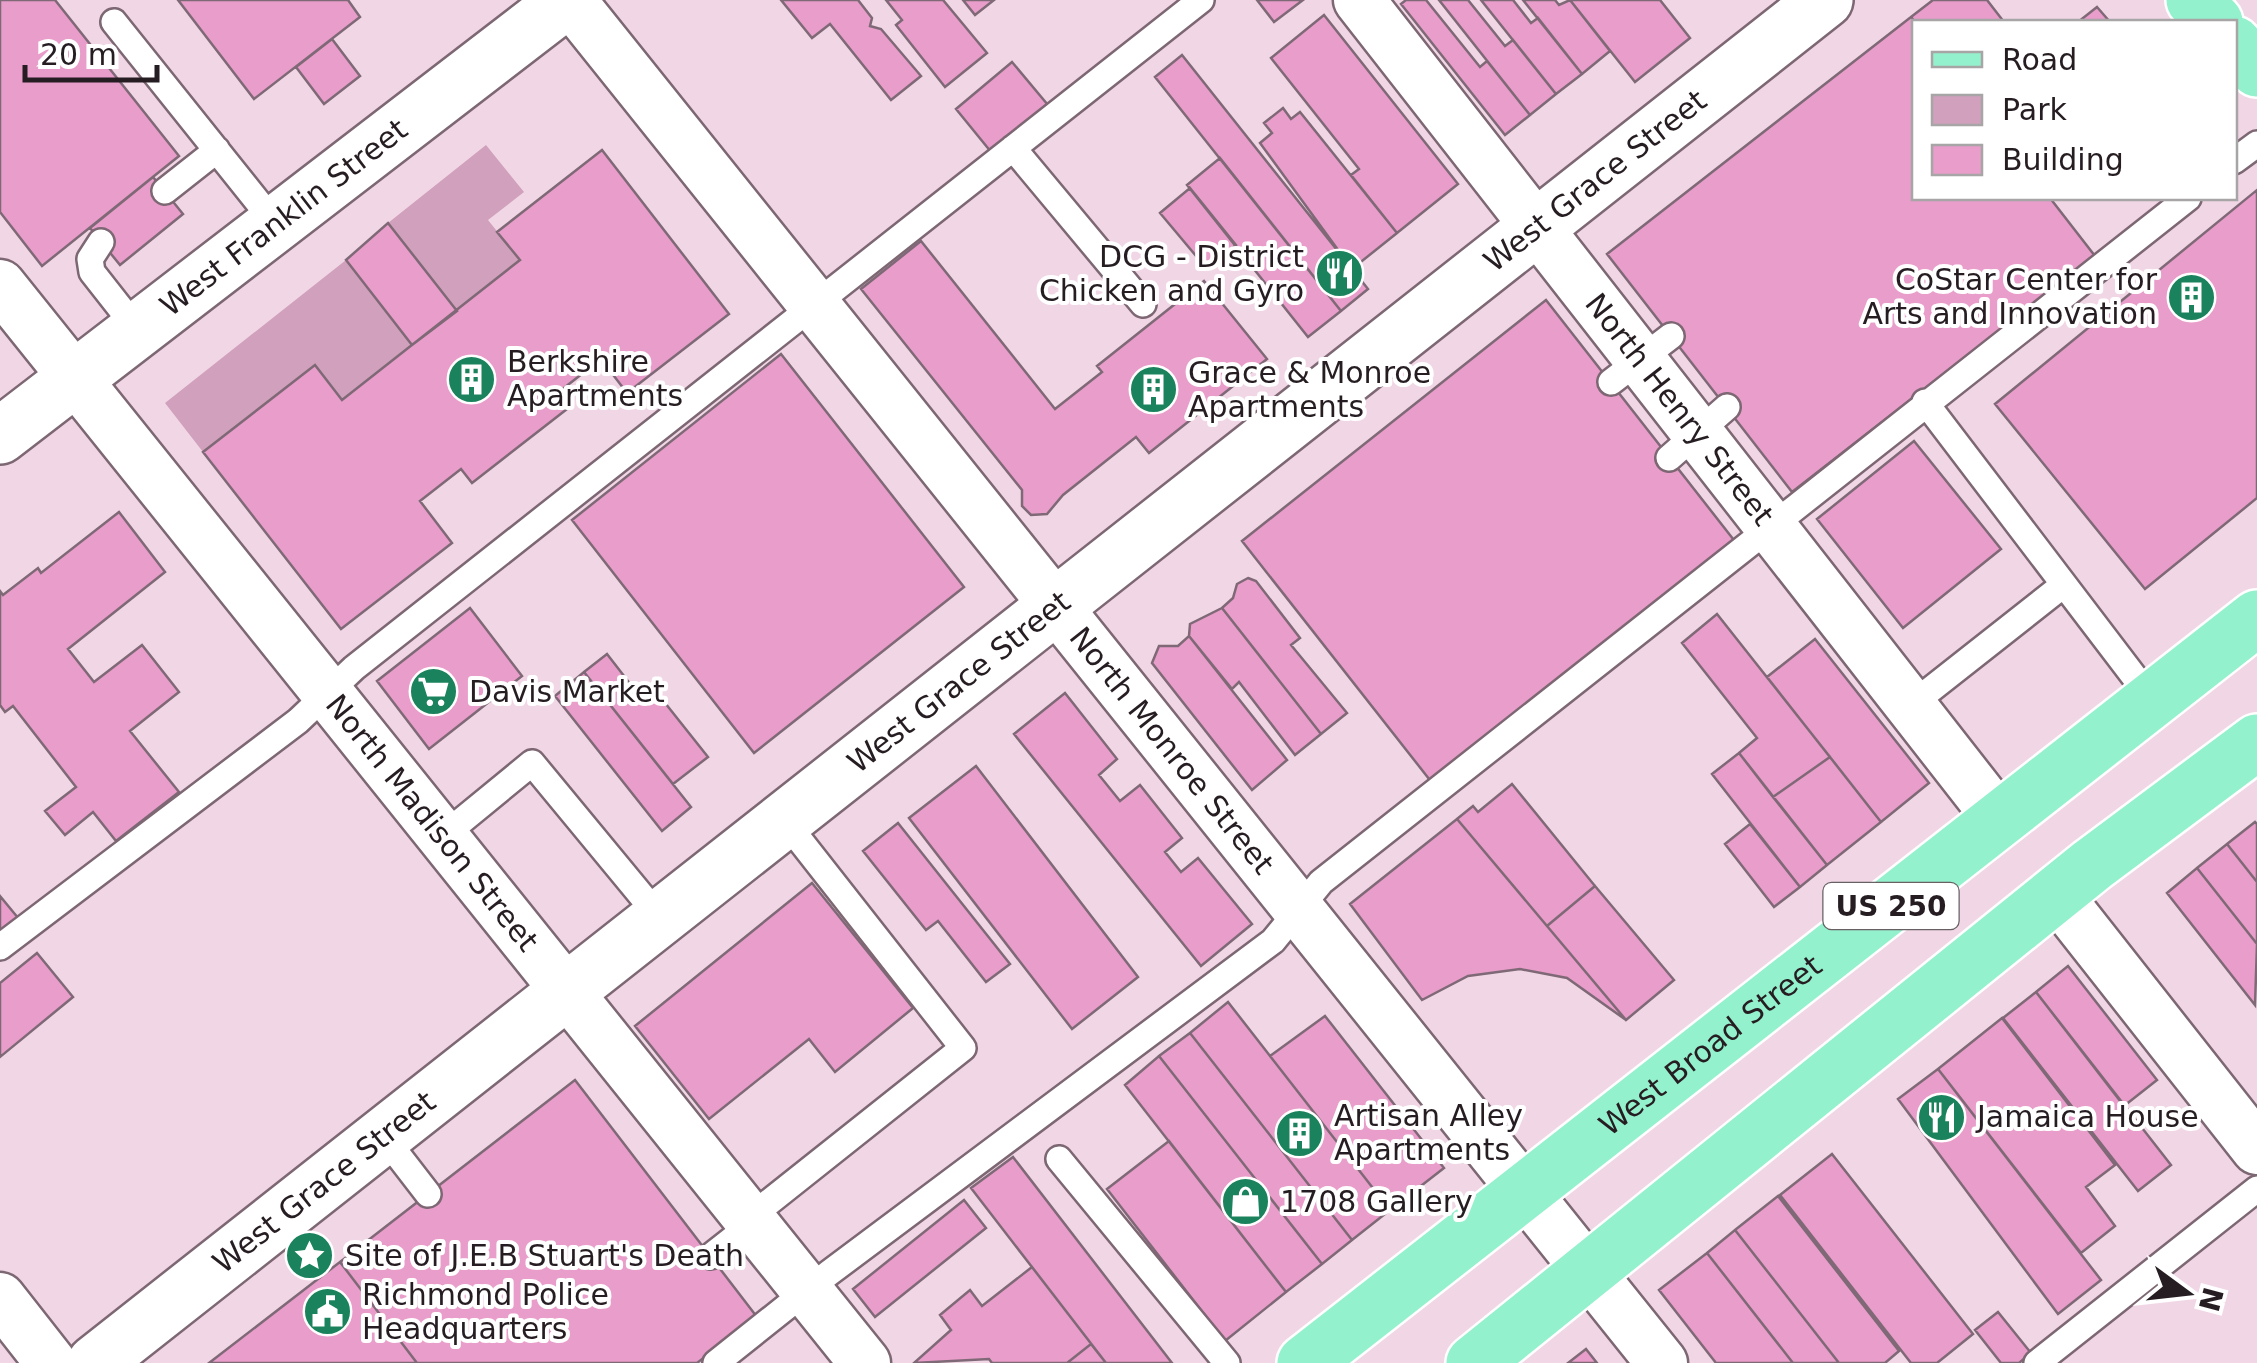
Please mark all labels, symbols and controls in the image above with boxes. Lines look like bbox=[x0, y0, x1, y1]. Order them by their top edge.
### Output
scale bar bbox=[25, 20, 158, 82]
legend bbox=[1912, 20, 2237, 200]
text: 20 m bbox=[40, 37, 117, 72]
text: Road bbox=[2002, 42, 2077, 77]
street label: West Grace Street bbox=[1477, 82, 1713, 279]
text: Park bbox=[2002, 92, 2067, 127]
street label: West Franklin Street bbox=[153, 111, 414, 323]
text: Building bbox=[2002, 142, 2124, 177]
place label: DCG - District Chicken and Gyro bbox=[1039, 239, 1304, 308]
restaurant icon: DCG - District Chicken and Gyro bbox=[1313, 248, 1365, 300]
place label: CoStar Center for Arts and Innovation bbox=[1862, 262, 2158, 331]
building icon: CoStar Center for Arts and Innovation bbox=[2166, 271, 2218, 323]
street label: North Henry Street bbox=[1578, 287, 1781, 532]
place label: Berkshire Apartments bbox=[507, 344, 683, 413]
building icon: Berkshire Apartments bbox=[446, 353, 498, 405]
place label: Grace & Monroe Apartments bbox=[1188, 355, 1431, 424]
building icon: Grace & Monroe Apartments bbox=[1127, 364, 1179, 416]
street label: West Grace Street bbox=[841, 583, 1077, 780]
street label: North Monroe Street bbox=[1063, 620, 1281, 881]
supermarket icon: Davis Market bbox=[408, 666, 460, 718]
place label: Davis Market bbox=[469, 674, 665, 709]
street label: North Madison Street bbox=[319, 688, 546, 958]
road number: US 250 bbox=[1824, 883, 1958, 929]
street label: West Broad Street bbox=[1592, 947, 1828, 1143]
street label: West Grace Street bbox=[206, 1084, 442, 1280]
restaurant icon: Jamaica House bbox=[1916, 1091, 1968, 1143]
place label: Artisan Alley Apartments bbox=[1334, 1098, 1523, 1167]
place label: Jamaica House bbox=[1975, 1099, 2199, 1134]
building icon: Artisan Alley Apartments bbox=[1273, 1107, 1325, 1159]
shop icon: 1708 Gallery bbox=[1219, 1176, 1271, 1228]
place label: 1708 Gallery bbox=[1280, 1184, 1473, 1219]
place icon: Site of J.E.B Stuart's Death bbox=[284, 1230, 336, 1282]
place label: Site of J.E.B Stuart's Death bbox=[345, 1238, 744, 1273]
north arrow bbox=[2137, 1243, 2237, 1343]
place label: Richmond Police Headquarters bbox=[362, 1277, 609, 1346]
text: N bbox=[2192, 1284, 2230, 1315]
public building icon: Richmond Police Headquarters bbox=[301, 1286, 353, 1338]

